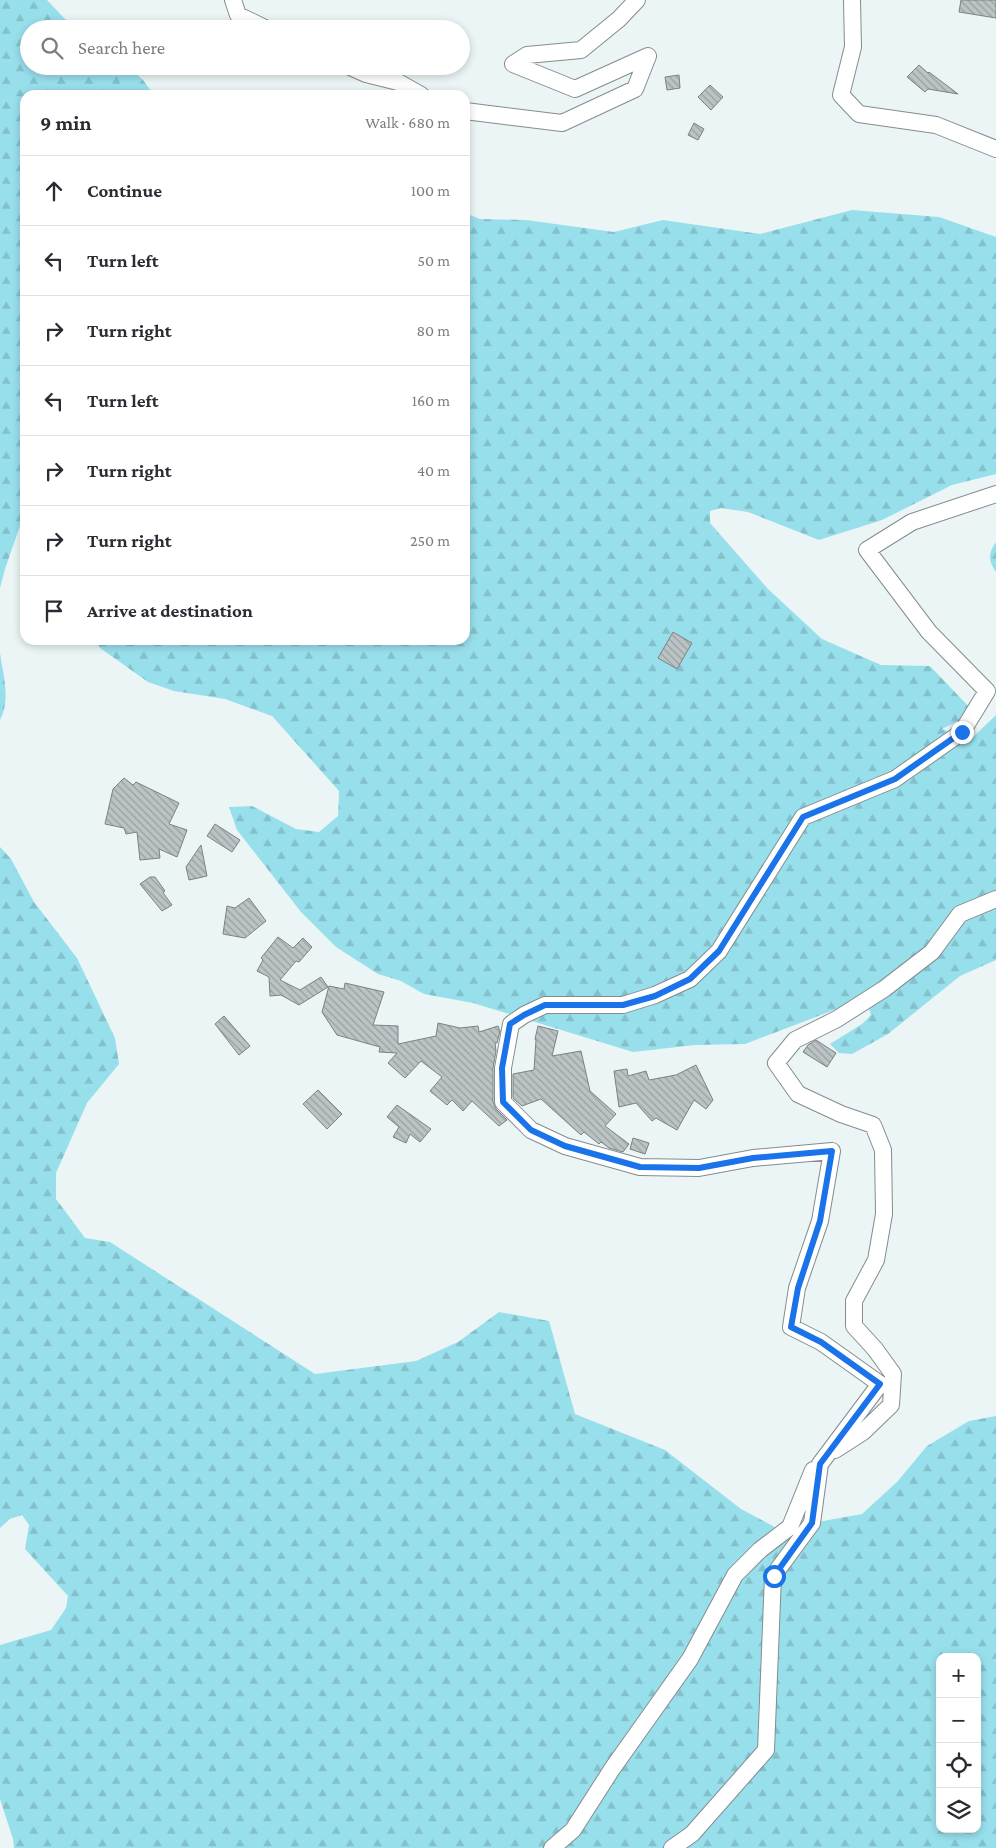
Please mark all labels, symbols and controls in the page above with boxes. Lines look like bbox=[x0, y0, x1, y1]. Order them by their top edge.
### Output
search box bbox=[20, 20, 470, 75]
icon: search bbox=[38, 34, 66, 62]
text: Search here bbox=[78, 37, 165, 58]
text: 9 min bbox=[40, 111, 91, 135]
text: Walk · 680 m bbox=[365, 114, 450, 131]
icon: ahead bbox=[40, 177, 68, 205]
text: Continue bbox=[87, 180, 162, 201]
text: 100 m bbox=[411, 182, 450, 199]
icon: left bbox=[40, 247, 68, 275]
text: Turn left bbox=[87, 250, 159, 271]
text: 50 m bbox=[418, 252, 450, 269]
icon: right bbox=[40, 317, 68, 345]
text: Turn right bbox=[87, 320, 172, 341]
text: 80 m bbox=[416, 322, 450, 339]
icon: left bbox=[40, 387, 68, 415]
text: Turn left bbox=[87, 390, 159, 411]
text: 160 m bbox=[412, 392, 450, 409]
icon: right bbox=[40, 457, 68, 485]
text: Turn right bbox=[87, 460, 172, 481]
text: 40 m bbox=[417, 462, 450, 479]
icon: right bbox=[40, 527, 68, 555]
text: Turn right bbox=[87, 530, 172, 551]
text: 250 m bbox=[410, 532, 450, 549]
icon: arrive bbox=[40, 597, 68, 625]
text: Arrive at destination bbox=[87, 600, 253, 621]
route end bbox=[951, 721, 974, 744]
route start bbox=[763, 1565, 786, 1588]
map controls bbox=[936, 1653, 981, 1833]
button: + bbox=[936, 1653, 981, 1698]
button: − bbox=[936, 1698, 981, 1743]
button: locate bbox=[936, 1743, 981, 1788]
button: layers bbox=[936, 1788, 981, 1833]

